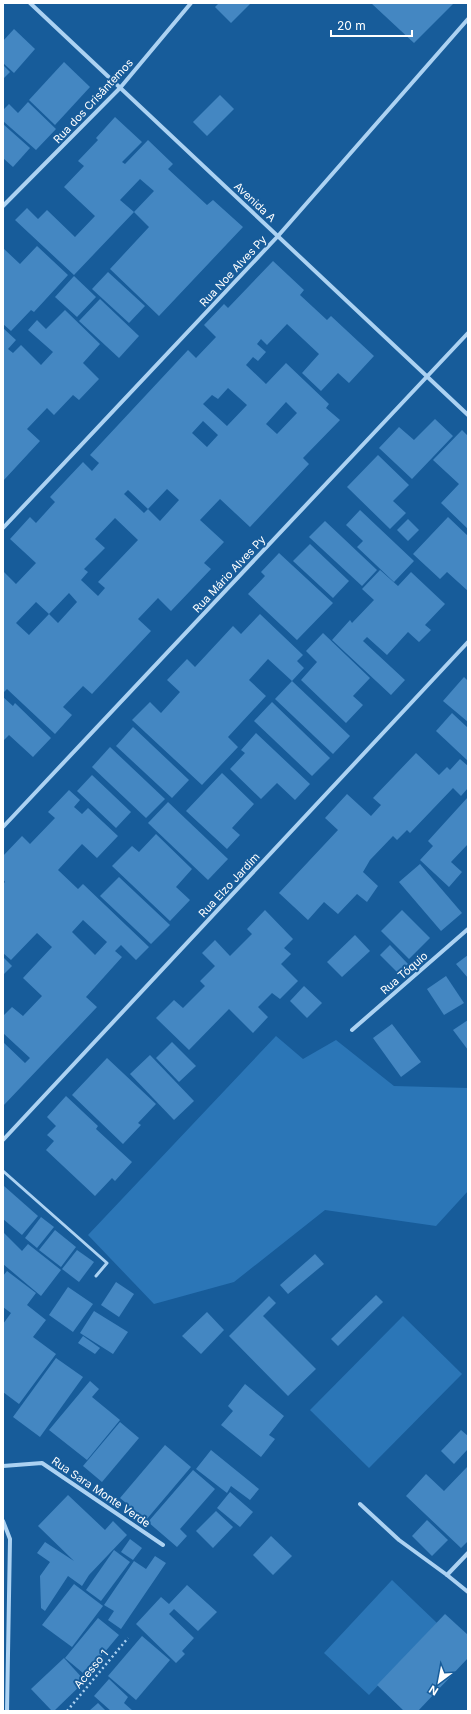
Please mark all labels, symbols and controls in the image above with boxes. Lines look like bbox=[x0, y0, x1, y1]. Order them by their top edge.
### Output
scale bar bbox=[331, 12, 412, 38]
text: 20 m bbox=[337, 18, 366, 33]
street label: Rua dos Crisântemos bbox=[50, 56, 136, 146]
street label: Avenida A bbox=[231, 179, 279, 225]
street label: Rua Noe Alves Py bbox=[196, 233, 270, 309]
street label: Rua Mário Alves Py bbox=[190, 532, 268, 616]
street label: Rua Elzo Jardim bbox=[196, 850, 262, 920]
street label: Rua Tóquio bbox=[377, 948, 431, 997]
street label: Rua Sara Monte Verde bbox=[49, 1454, 153, 1530]
street label: Acesso 1 bbox=[71, 1647, 111, 1691]
north arrow bbox=[419, 1662, 459, 1702]
text: N bbox=[426, 1682, 441, 1699]

